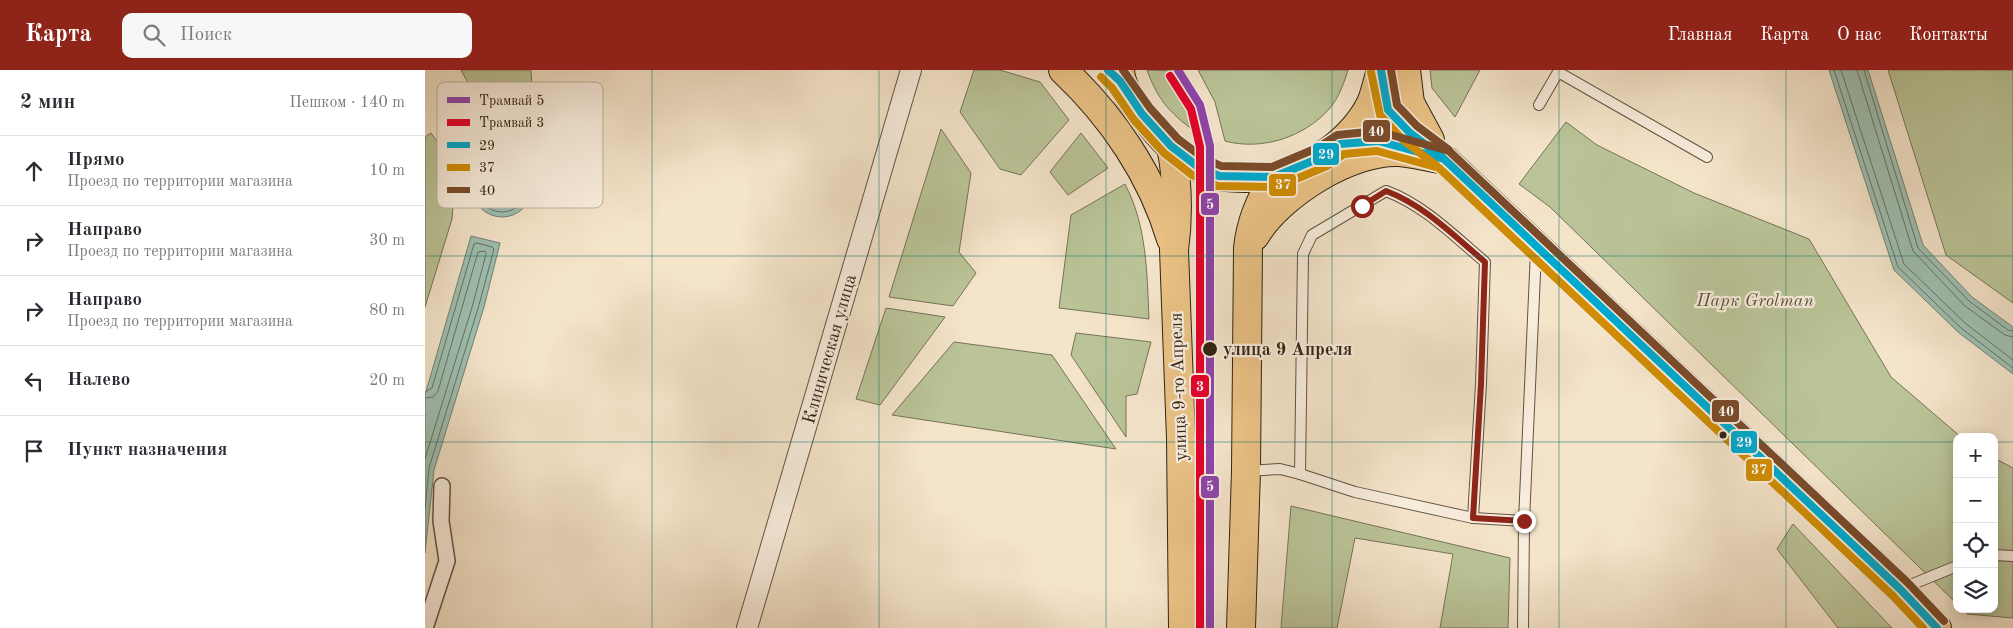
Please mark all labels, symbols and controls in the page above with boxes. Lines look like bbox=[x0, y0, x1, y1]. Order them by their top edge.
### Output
search box bbox=[122, 13, 472, 58]
icon: search bbox=[140, 21, 168, 49]
text: Карта bbox=[25, 23, 92, 47]
text: Поиск bbox=[180, 26, 232, 45]
text: Главная bbox=[1668, 26, 1732, 44]
text: Карта bbox=[1760, 26, 1809, 44]
text: О нас bbox=[1837, 26, 1881, 44]
text: Контакты bbox=[1909, 26, 1988, 44]
legend bbox=[437, 82, 603, 208]
text: 2 мин bbox=[20, 92, 75, 113]
text: Трамвай 5 bbox=[479, 94, 544, 108]
text: Пешком · 140 m bbox=[289, 95, 405, 111]
text: Трамвай 3 bbox=[479, 116, 544, 130]
line badge: 40 bbox=[1362, 119, 1391, 143]
text: 40 bbox=[1368, 125, 1384, 139]
text: 29 bbox=[479, 139, 495, 153]
line badge: 29 bbox=[1312, 142, 1340, 166]
text: 29 bbox=[1318, 148, 1334, 162]
text: Прямо bbox=[67, 151, 125, 170]
icon: ahead bbox=[20, 157, 48, 185]
text: 37 bbox=[479, 161, 495, 175]
text: 10 m bbox=[369, 163, 405, 179]
line badge: 37 bbox=[1268, 173, 1297, 197]
text: Проезд по территории магазина bbox=[67, 174, 293, 190]
text: 37 bbox=[1275, 178, 1291, 192]
text: 40 bbox=[479, 184, 495, 198]
line badge: 5 bbox=[1200, 192, 1220, 216]
route start bbox=[1351, 195, 1374, 218]
text: 5 bbox=[1206, 198, 1214, 212]
text: Направо bbox=[67, 221, 142, 240]
icon: right bbox=[20, 227, 48, 255]
text: 30 m bbox=[369, 233, 405, 249]
text: Проезд по территории магазина bbox=[67, 244, 293, 260]
street label: Клиническая улица bbox=[800, 272, 860, 426]
text: Направо bbox=[67, 291, 142, 310]
park label: Парк Grolman bbox=[1695, 292, 1814, 310]
icon: right bbox=[20, 297, 48, 325]
text: 80 m bbox=[369, 303, 405, 319]
street label: улица 9-го Апреля bbox=[1167, 312, 1191, 462]
text: Проезд по территории магазина bbox=[67, 314, 293, 330]
marker: улица 9 Апреля bbox=[1201, 340, 1219, 358]
place label: улица 9 Апреля bbox=[1223, 341, 1352, 359]
icon: left bbox=[20, 367, 48, 395]
text: Налево bbox=[67, 371, 130, 390]
text: 20 m bbox=[369, 373, 405, 389]
line badge: 3 bbox=[1190, 374, 1210, 398]
text: 3 bbox=[1196, 380, 1204, 394]
line badge: 40 bbox=[1711, 399, 1740, 423]
text: 40 bbox=[1718, 405, 1734, 419]
unlabelled marker bbox=[1718, 430, 1728, 440]
line badge: 29 bbox=[1730, 430, 1758, 454]
map controls bbox=[1953, 433, 1998, 613]
button: + bbox=[1953, 433, 1998, 478]
text: 29 bbox=[1736, 436, 1752, 450]
icon: arrive bbox=[20, 437, 48, 465]
text: Пункт назначения bbox=[67, 441, 227, 460]
line badge: 37 bbox=[1745, 458, 1773, 482]
text: 37 bbox=[1751, 463, 1767, 477]
line badge: 5 bbox=[1200, 475, 1220, 499]
button: − bbox=[1953, 478, 1998, 523]
text: 5 bbox=[1206, 480, 1214, 494]
route end bbox=[1513, 510, 1536, 533]
button: locate bbox=[1953, 523, 1998, 568]
button: layers bbox=[1953, 568, 1998, 613]

